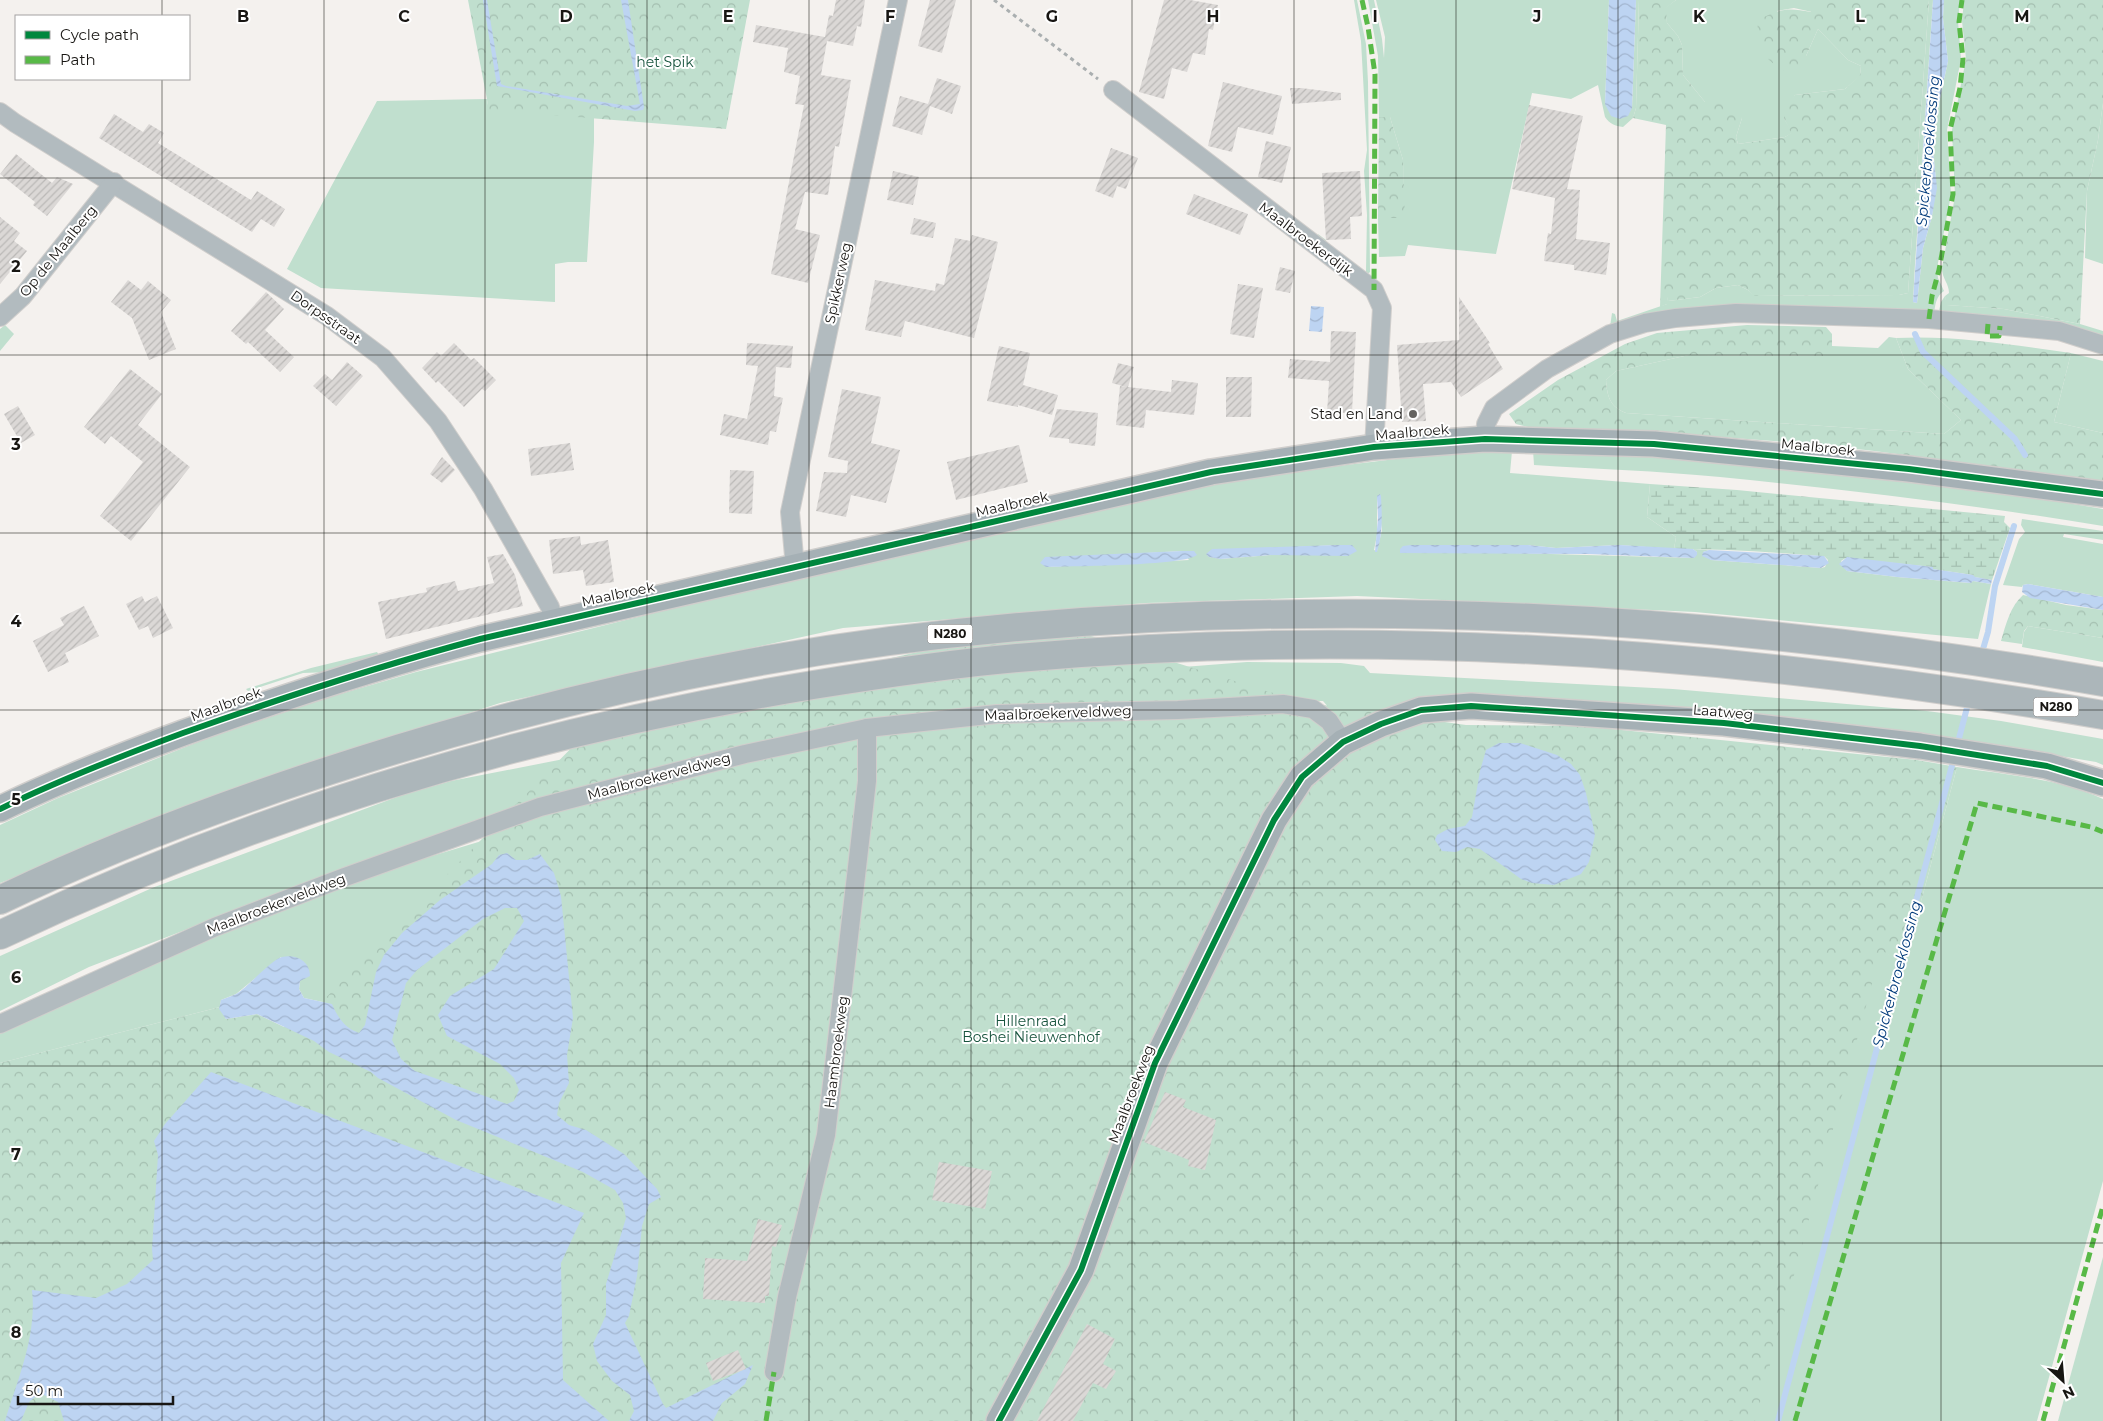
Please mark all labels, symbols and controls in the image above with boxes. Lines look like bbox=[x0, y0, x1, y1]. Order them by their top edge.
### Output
text: B bbox=[237, 7, 249, 26]
text: C bbox=[398, 7, 410, 26]
text: D bbox=[559, 7, 573, 26]
text: E bbox=[723, 7, 733, 26]
text: F bbox=[885, 7, 895, 26]
text: G bbox=[1046, 7, 1058, 26]
text: H bbox=[1207, 7, 1219, 26]
text: I bbox=[1372, 7, 1378, 26]
text: J bbox=[1532, 7, 1541, 26]
text: K bbox=[1693, 7, 1706, 26]
text: L bbox=[1855, 7, 1865, 26]
text: M bbox=[2014, 7, 2030, 26]
legend bbox=[15, 15, 190, 80]
text: Cycle path bbox=[60, 25, 139, 44]
text: Path bbox=[60, 50, 96, 69]
park label: het Spik bbox=[636, 53, 694, 71]
water label: Spickerbroeklossing bbox=[1911, 75, 1944, 227]
street label: Maalbroekerdijk bbox=[1255, 198, 1357, 281]
street label: Op de Maalberg bbox=[15, 201, 101, 301]
street label: Spikkerweg bbox=[821, 241, 855, 325]
text: 2 bbox=[11, 257, 21, 276]
street label: Dorpsstraat bbox=[287, 286, 365, 348]
place label: Stad en Land bbox=[1311, 405, 1403, 423]
marker: Stad en Land bbox=[1407, 408, 1419, 420]
street label: Maalbroek bbox=[1374, 420, 1450, 444]
street label: Maalbroek bbox=[1780, 434, 1856, 460]
text: 3 bbox=[10, 435, 21, 454]
street label: Maalbroek bbox=[974, 487, 1051, 521]
street label: Maalbroek bbox=[580, 577, 657, 611]
text: 4 bbox=[10, 612, 22, 631]
road number: N280 bbox=[928, 624, 972, 644]
street label: Maalbroek bbox=[188, 683, 265, 725]
road number: N280 bbox=[2034, 698, 2078, 716]
street label: Laatweg bbox=[1692, 700, 1754, 724]
street label: Maalbroekerveldweg bbox=[984, 701, 1132, 725]
street label: Maalbroekerveldweg bbox=[585, 748, 733, 804]
text: 5 bbox=[11, 790, 21, 809]
street label: Maalbroekerveldweg bbox=[204, 869, 348, 939]
water label: Spickerbroeklossing bbox=[1868, 898, 1925, 1049]
text: 6 bbox=[11, 968, 21, 987]
street label: Haambroekweg bbox=[820, 995, 852, 1109]
park label: Hillenraad Boshei Nieuwenhof bbox=[962, 1012, 1101, 1046]
street label: Maalbroekweg bbox=[1104, 1042, 1158, 1146]
text: 7 bbox=[11, 1145, 21, 1164]
text: 8 bbox=[11, 1323, 21, 1342]
north arrow bbox=[2038, 1356, 2088, 1406]
scale bar bbox=[18, 1374, 172, 1406]
text: 50 m bbox=[25, 1381, 63, 1400]
text: N bbox=[2060, 1382, 2078, 1403]

